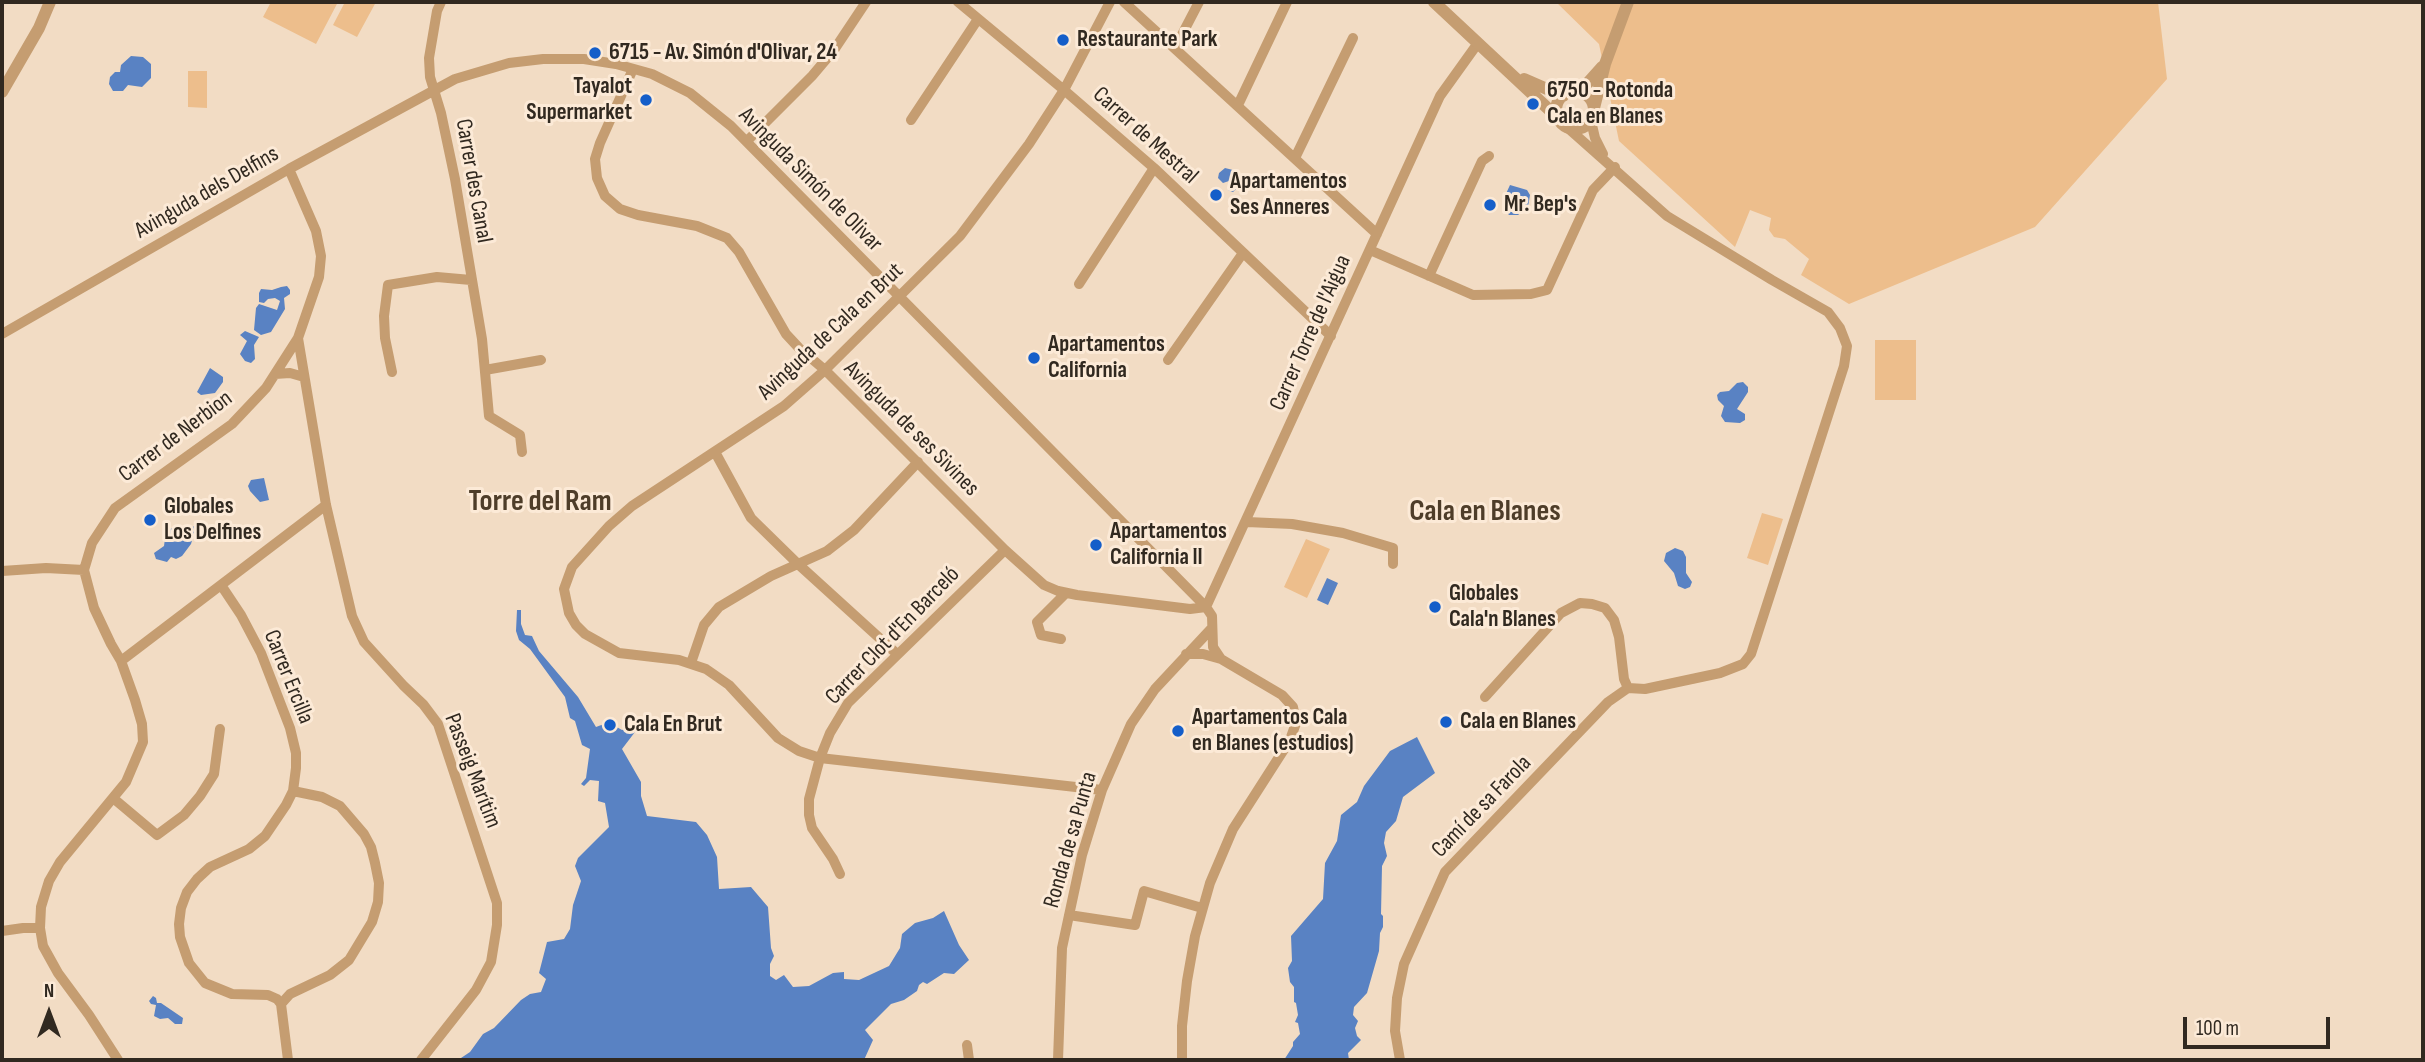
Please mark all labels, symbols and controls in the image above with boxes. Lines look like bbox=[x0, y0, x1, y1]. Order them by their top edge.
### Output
place label: Restaurante Park bbox=[1077, 26, 1218, 54]
marker: Restaurante Park bbox=[1055, 32, 1071, 48]
place label: 6715 - Av. Simón d'Olivar, 24 bbox=[609, 39, 837, 67]
marker: 6715 - Av. Simón d'Olivar, 24 bbox=[587, 45, 603, 61]
place label: Tayalot Supermarket bbox=[526, 73, 632, 127]
place label: 6750 - Rotonda Cala en Blanes bbox=[1547, 77, 1673, 131]
street label: Carrer de Mestral bbox=[1087, 82, 1203, 190]
marker: Tayalot Supermarket bbox=[638, 92, 654, 108]
marker: 6750 - Rotonda Cala en Blanes bbox=[1525, 96, 1541, 112]
street label: Avinguda Simón de Olivar bbox=[732, 102, 888, 258]
street label: Carrer des Canal bbox=[449, 117, 497, 245]
street label: Avinguda dels Delfins bbox=[130, 141, 284, 245]
place label: Apartamentos Ses Anneres bbox=[1230, 168, 1347, 222]
marker: Apartamentos Ses Anneres bbox=[1208, 187, 1224, 203]
place label: Mr. Bep's bbox=[1504, 191, 1577, 219]
marker: Mr. Bep's bbox=[1482, 197, 1498, 213]
street label: Carrer Torre de l'Aigua bbox=[1264, 251, 1358, 415]
street label: Avinguda de Cala en Brut bbox=[753, 258, 909, 406]
place label: Apartamentos California bbox=[1048, 331, 1165, 385]
marker: Apartamentos California bbox=[1026, 350, 1042, 366]
street label: Avinguda de ses Sivines bbox=[838, 356, 984, 502]
street label: Carrer de Nerbion bbox=[114, 385, 238, 489]
district label: Torre del Ram bbox=[468, 484, 612, 520]
place label: Globales Los Delfines bbox=[164, 493, 261, 547]
district label: Cala en Blanes bbox=[1409, 494, 1561, 530]
marker: Globales Los Delfines bbox=[142, 512, 158, 528]
place label: Apartamentos California II bbox=[1110, 518, 1227, 572]
marker: Apartamentos California II bbox=[1088, 537, 1104, 553]
street label: Carrer Clot d'En Barceló bbox=[820, 561, 966, 711]
place label: Globales Cala'n Blanes bbox=[1449, 580, 1556, 634]
marker: Globales Cala'n Blanes bbox=[1427, 599, 1443, 615]
street label: Carrer Ercilla bbox=[257, 626, 319, 728]
place label: Apartamentos Cala en Blanes (estudios) bbox=[1192, 704, 1354, 758]
place label: Cala en Blanes bbox=[1460, 708, 1576, 736]
street label: Passeig Marítim bbox=[438, 710, 506, 832]
place label: Cala En Brut bbox=[624, 711, 722, 739]
marker: Cala en Blanes bbox=[1438, 714, 1454, 730]
marker: Cala En Brut bbox=[602, 717, 618, 733]
marker: Apartamentos Cala en Blanes (estudios) bbox=[1170, 723, 1186, 739]
street label: Camí de sa Farola bbox=[1426, 750, 1538, 864]
street label: Ronda de sa Punta bbox=[1038, 769, 1104, 911]
north arrow bbox=[14, 978, 84, 1048]
text: N bbox=[44, 980, 54, 1003]
scale bar bbox=[2187, 1002, 2334, 1046]
text: 100 m bbox=[2196, 1016, 2239, 1041]

